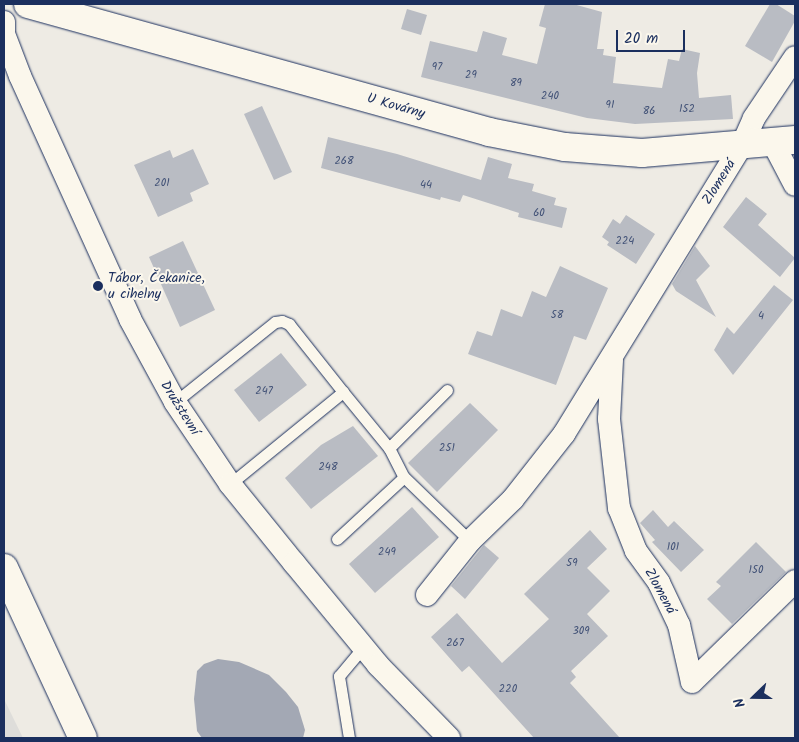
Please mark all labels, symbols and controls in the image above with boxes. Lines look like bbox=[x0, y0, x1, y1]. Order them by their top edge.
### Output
scale bar bbox=[619, 20, 688, 52]
text: 20 m bbox=[624, 27, 658, 51]
house number: 97 bbox=[432, 60, 442, 74]
house number: 29 bbox=[465, 68, 477, 82]
house number: 89 bbox=[510, 76, 522, 90]
house number: 240 bbox=[541, 89, 559, 103]
street label: U Kovárny bbox=[365, 90, 427, 122]
house number: 91 bbox=[606, 98, 614, 112]
house number: 152 bbox=[679, 102, 695, 116]
house number: 86 bbox=[643, 104, 655, 118]
house number: 268 bbox=[334, 154, 354, 168]
street label: Zlomená bbox=[699, 156, 739, 208]
house number: 201 bbox=[154, 176, 170, 190]
house number: 44 bbox=[420, 178, 432, 192]
house number: 60 bbox=[533, 206, 545, 220]
house number: 224 bbox=[616, 234, 634, 248]
place label: Tábor, Čekanice, u cihelny bbox=[108, 270, 205, 302]
marker: Tábor, Čekanice, u cihelny bbox=[92, 280, 104, 292]
house number: 58 bbox=[551, 308, 563, 322]
house number: 4 bbox=[758, 309, 764, 323]
street label: Družstevní bbox=[157, 378, 203, 438]
house number: 247 bbox=[255, 384, 273, 398]
house number: 251 bbox=[439, 441, 455, 455]
house number: 248 bbox=[318, 460, 338, 474]
house number: 101 bbox=[667, 540, 679, 554]
house number: 249 bbox=[378, 545, 396, 559]
house number: 59 bbox=[566, 556, 578, 570]
house number: 150 bbox=[749, 563, 763, 577]
street label: Zlomená bbox=[641, 565, 679, 617]
house number: 309 bbox=[572, 624, 590, 638]
house number: 267 bbox=[446, 636, 464, 650]
north arrow bbox=[729, 672, 779, 722]
house number: 220 bbox=[499, 682, 517, 696]
text: N bbox=[728, 694, 752, 711]

